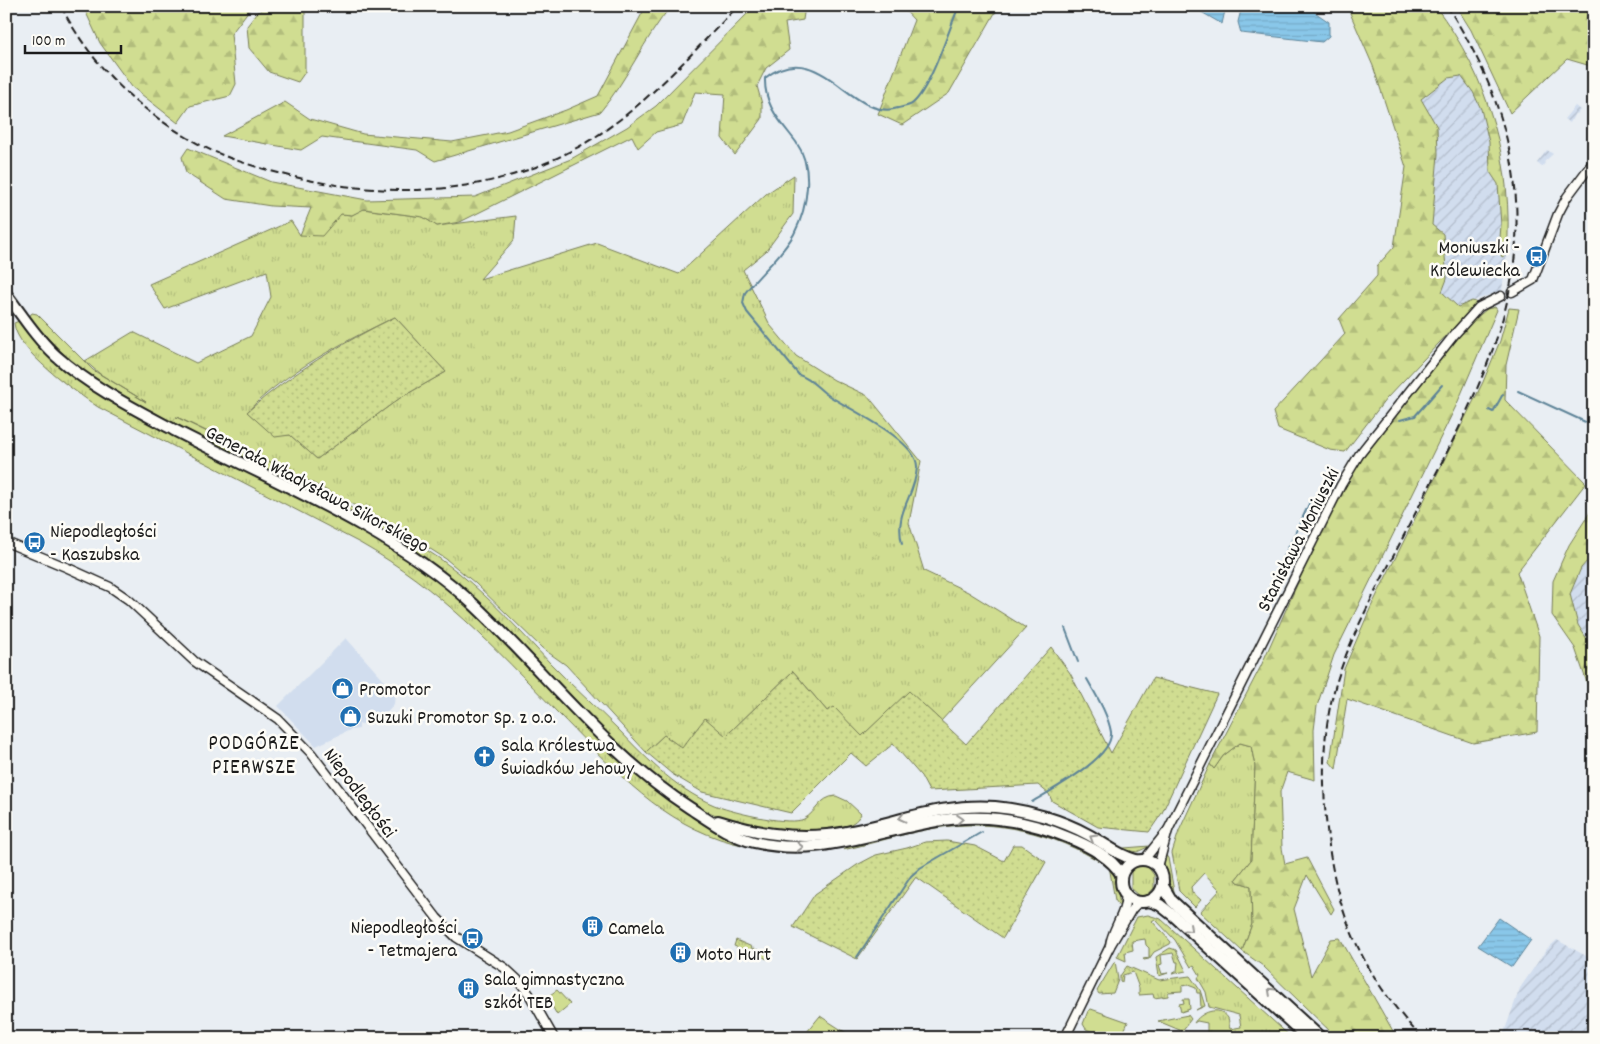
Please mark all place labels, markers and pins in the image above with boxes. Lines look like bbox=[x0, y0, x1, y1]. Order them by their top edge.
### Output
place label: Moniuszki - Królewiecka bbox=[1430, 235, 1521, 286]
bus stop icon: Moniuszki - Królewiecka bbox=[1524, 245, 1548, 269]
place label: Niepodległości - Kaszubska bbox=[50, 519, 157, 570]
bus stop icon: Niepodległości - Kaszubska bbox=[22, 530, 46, 554]
shop icon: Promotor bbox=[331, 676, 355, 700]
place label: Promotor bbox=[359, 677, 431, 705]
shop icon: Suzuki Promotor Sp. z o.o. bbox=[339, 704, 363, 728]
place label: Suzuki Promotor Sp. z o.o. bbox=[367, 705, 556, 733]
place label: Sala Królestwa Świadków Jehowy bbox=[501, 733, 635, 784]
church icon: Sala Królestwa Świadków Jehowy bbox=[473, 744, 497, 768]
place label: Niepodległości - Tetmajera bbox=[351, 915, 458, 966]
building icon: Camela bbox=[580, 915, 604, 939]
place label: Camela bbox=[608, 916, 665, 944]
bus stop icon: Niepodległości - Tetmajera bbox=[461, 926, 485, 950]
building icon: Moto Hurt bbox=[668, 941, 692, 965]
place label: Moto Hurt bbox=[696, 942, 771, 970]
place label: Sala gimnastyczna szkół TEB bbox=[484, 967, 624, 1018]
building icon: Sala gimnastyczna szkół TEB bbox=[456, 977, 480, 1001]

